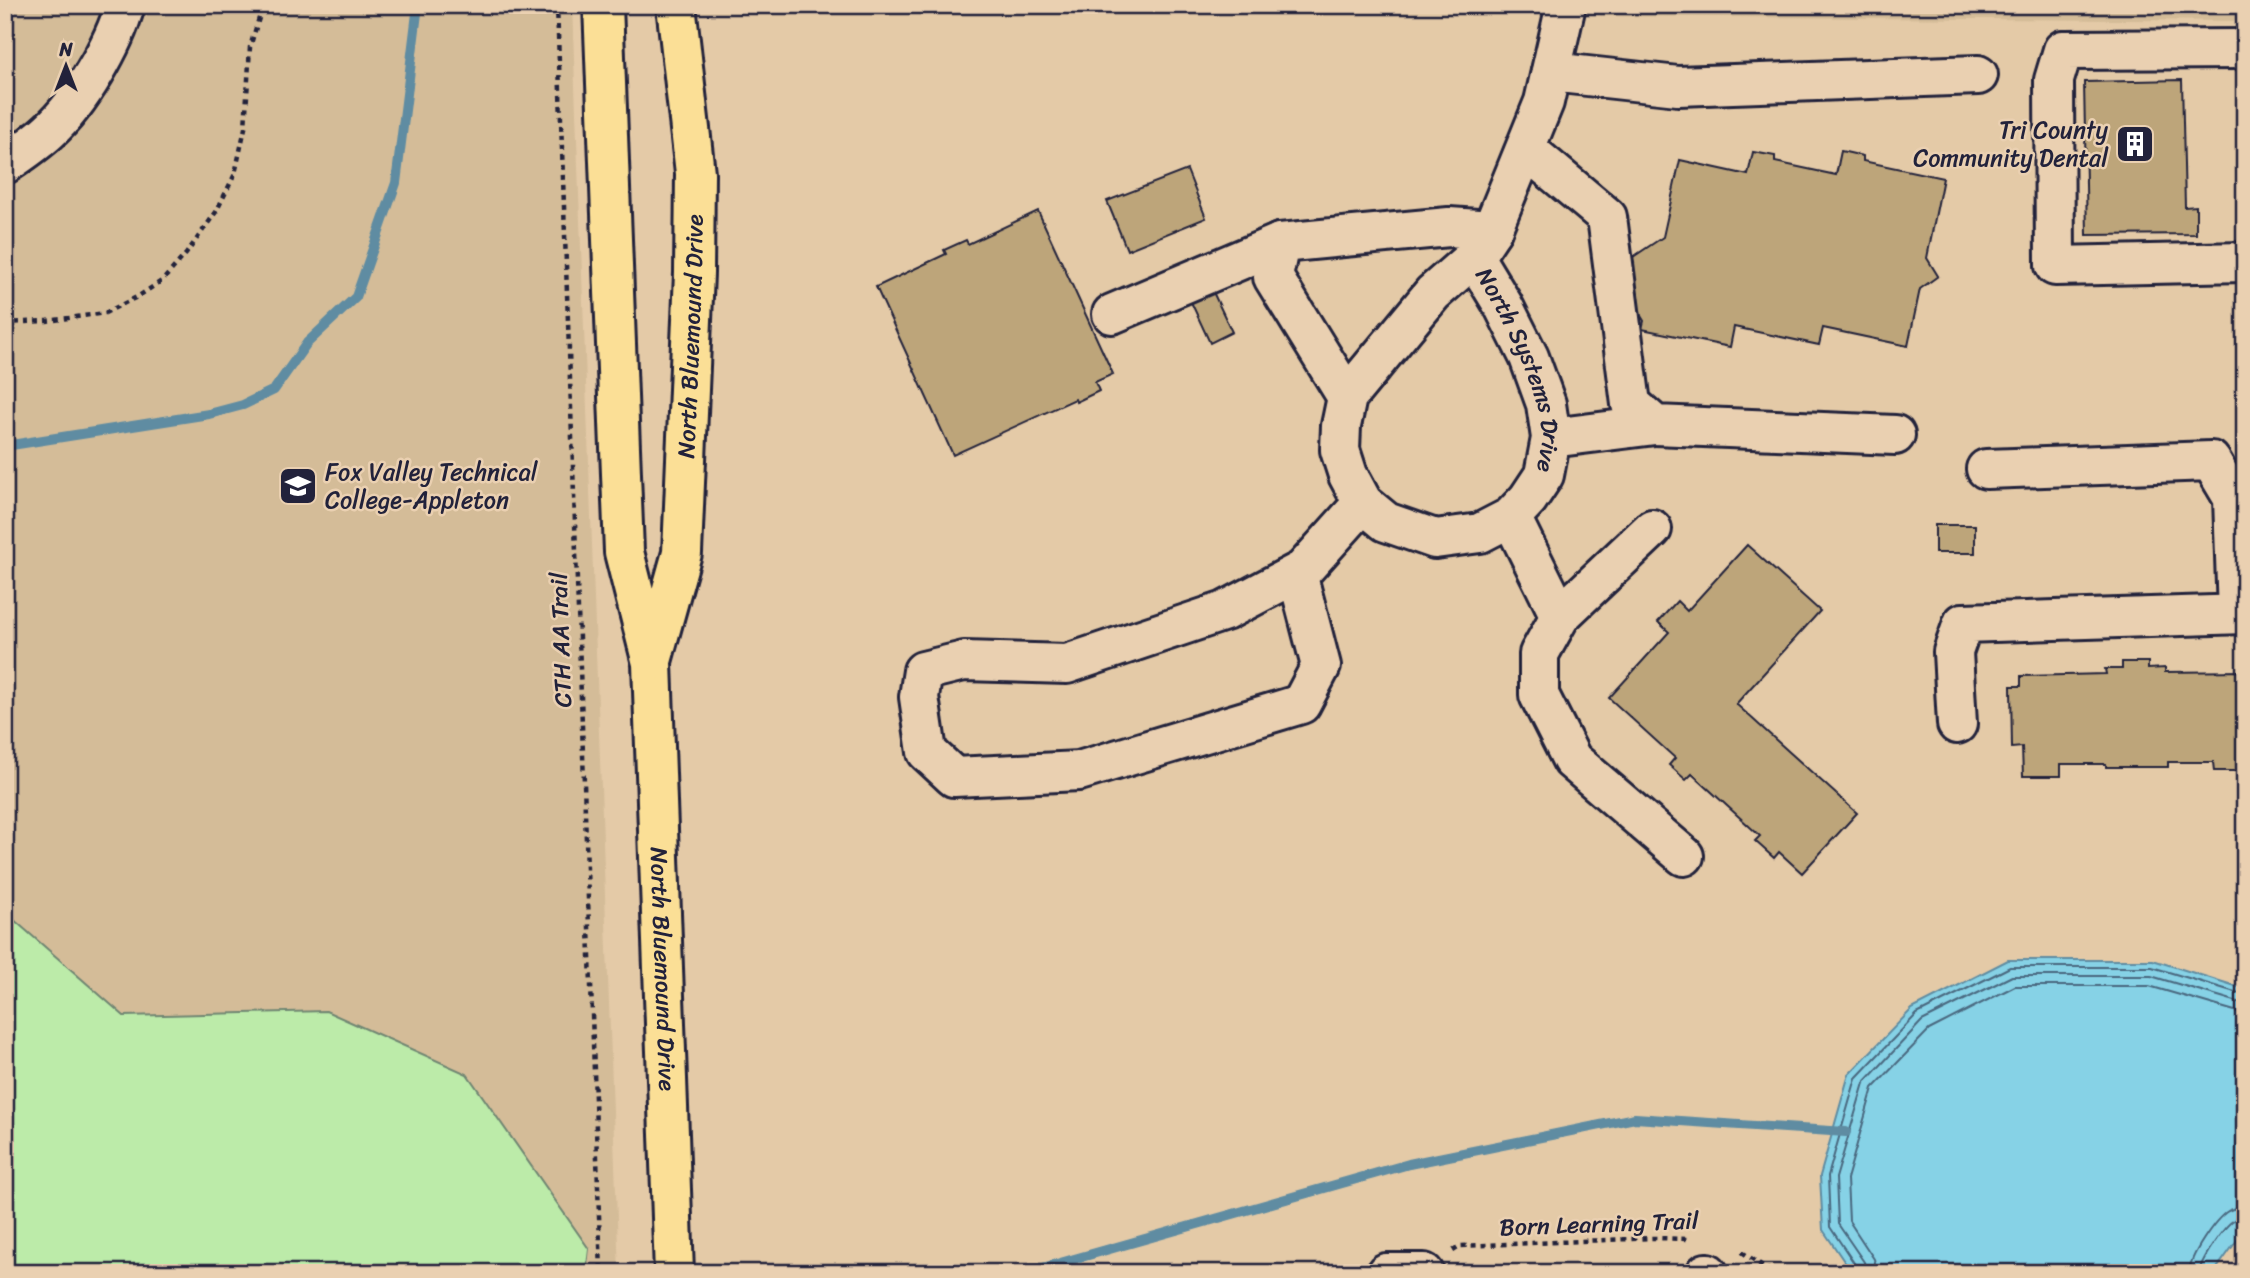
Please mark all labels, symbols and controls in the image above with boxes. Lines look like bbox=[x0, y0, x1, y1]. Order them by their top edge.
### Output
north arrow bbox=[32, 32, 102, 102]
text: N bbox=[58, 33, 73, 66]
place label: Tri County Community Dental bbox=[1913, 109, 2109, 179]
building icon: Tri County Community Dental bbox=[2114, 123, 2156, 165]
street label: North Bluemound Drive bbox=[665, 214, 716, 459]
street label: North Systems Drive bbox=[1464, 259, 1573, 476]
place label: Fox Valley Technical College-Appleton bbox=[325, 451, 539, 521]
school or university icon: Fox Valley Technical College-Appleton bbox=[277, 465, 319, 507]
street label: CTH AA Trail bbox=[538, 571, 584, 708]
street label: North Bluemound Drive bbox=[638, 846, 688, 1092]
street label: Born Learning Trail bbox=[1499, 1199, 1700, 1248]

